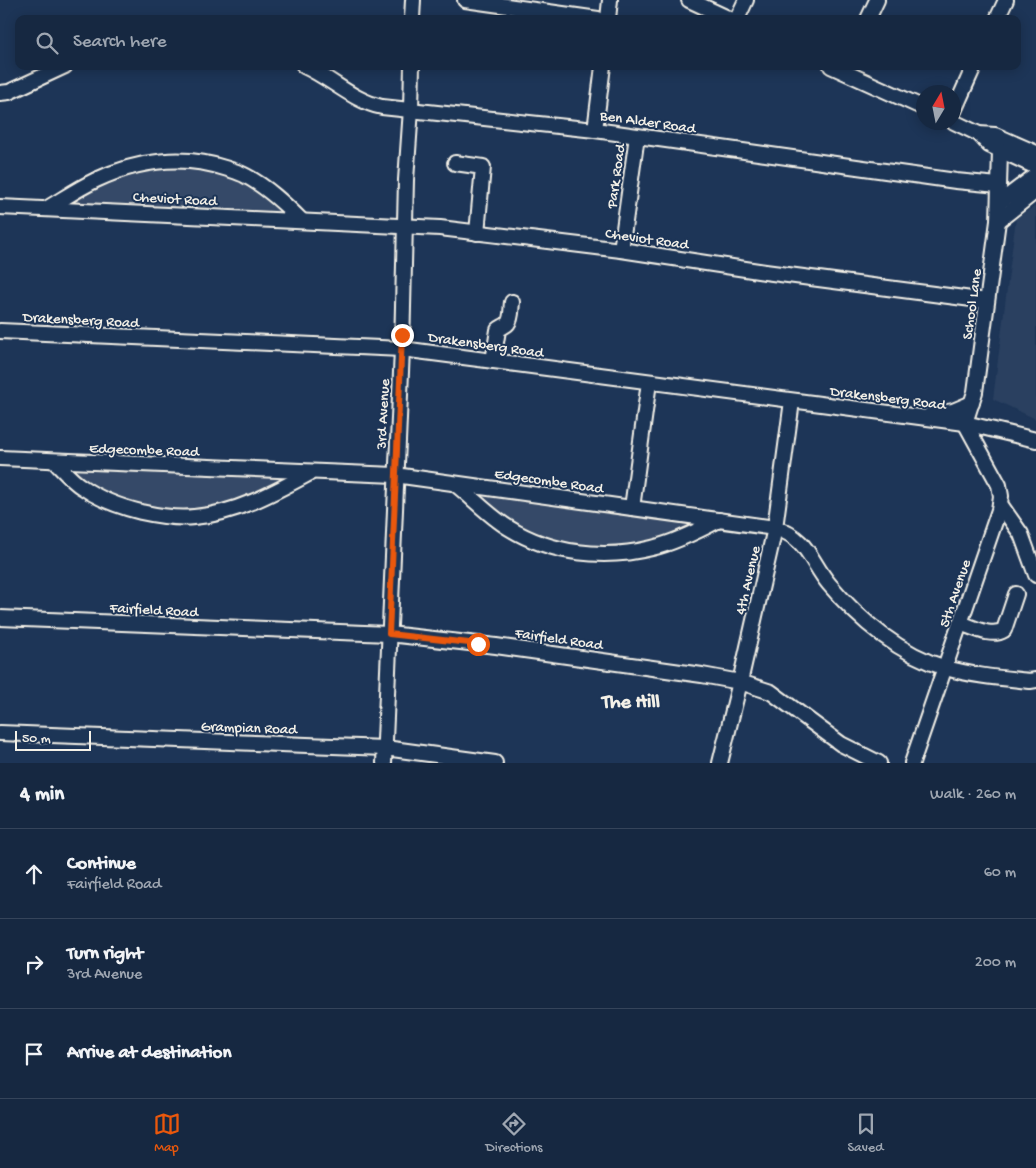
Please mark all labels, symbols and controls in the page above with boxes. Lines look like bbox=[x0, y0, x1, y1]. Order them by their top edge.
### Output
search box bbox=[15, 15, 1021, 70]
icon: search bbox=[33, 29, 61, 57]
text: Search here bbox=[73, 31, 167, 54]
north arrow bbox=[916, 85, 961, 130]
street label: Ben Alder Road bbox=[598, 107, 698, 139]
street label: Park Road bbox=[603, 142, 631, 211]
street label: Cheviot Road bbox=[132, 189, 219, 211]
street label: Cheviot Road bbox=[604, 225, 691, 255]
street label: School Lane bbox=[959, 268, 987, 341]
street label: Drakensberg Road bbox=[21, 309, 141, 333]
route end bbox=[391, 324, 414, 347]
street label: Drakensberg Road bbox=[426, 329, 546, 363]
street label: 3rd Avenue bbox=[373, 378, 395, 451]
street label: Drakensberg Road bbox=[828, 383, 948, 415]
street label: Edgecombe Road bbox=[89, 440, 200, 462]
street label: Edgecombe Road bbox=[493, 465, 606, 499]
street label: 4th Avenue bbox=[732, 544, 766, 617]
street label: 5th Avenue bbox=[936, 557, 976, 630]
street label: Fairfield Road bbox=[108, 600, 200, 622]
street label: Fairfield Road bbox=[513, 625, 605, 655]
route start bbox=[467, 633, 490, 656]
district label: The Hill bbox=[600, 692, 661, 715]
street label: Grampian Road bbox=[201, 718, 298, 740]
scale bar bbox=[15, 728, 91, 751]
text: 50 m bbox=[22, 731, 51, 748]
text: 4 min bbox=[20, 783, 64, 808]
text: Walk · 260 m bbox=[930, 786, 1016, 805]
text: Continue bbox=[67, 853, 136, 876]
icon: ahead bbox=[20, 860, 48, 888]
text: 60 m bbox=[984, 864, 1016, 883]
text: Fairfield Road bbox=[67, 876, 161, 895]
text: Turn right bbox=[67, 943, 143, 966]
icon: right bbox=[20, 950, 48, 978]
text: 200 m bbox=[975, 954, 1016, 973]
text: 3rd Avenue bbox=[67, 966, 142, 985]
icon: arrive bbox=[20, 1040, 48, 1068]
text: Arrive at destination bbox=[67, 1042, 231, 1065]
tab: Map bbox=[153, 1110, 181, 1157]
tab: Directions bbox=[486, 1110, 543, 1157]
tab: Saved bbox=[848, 1110, 883, 1157]

